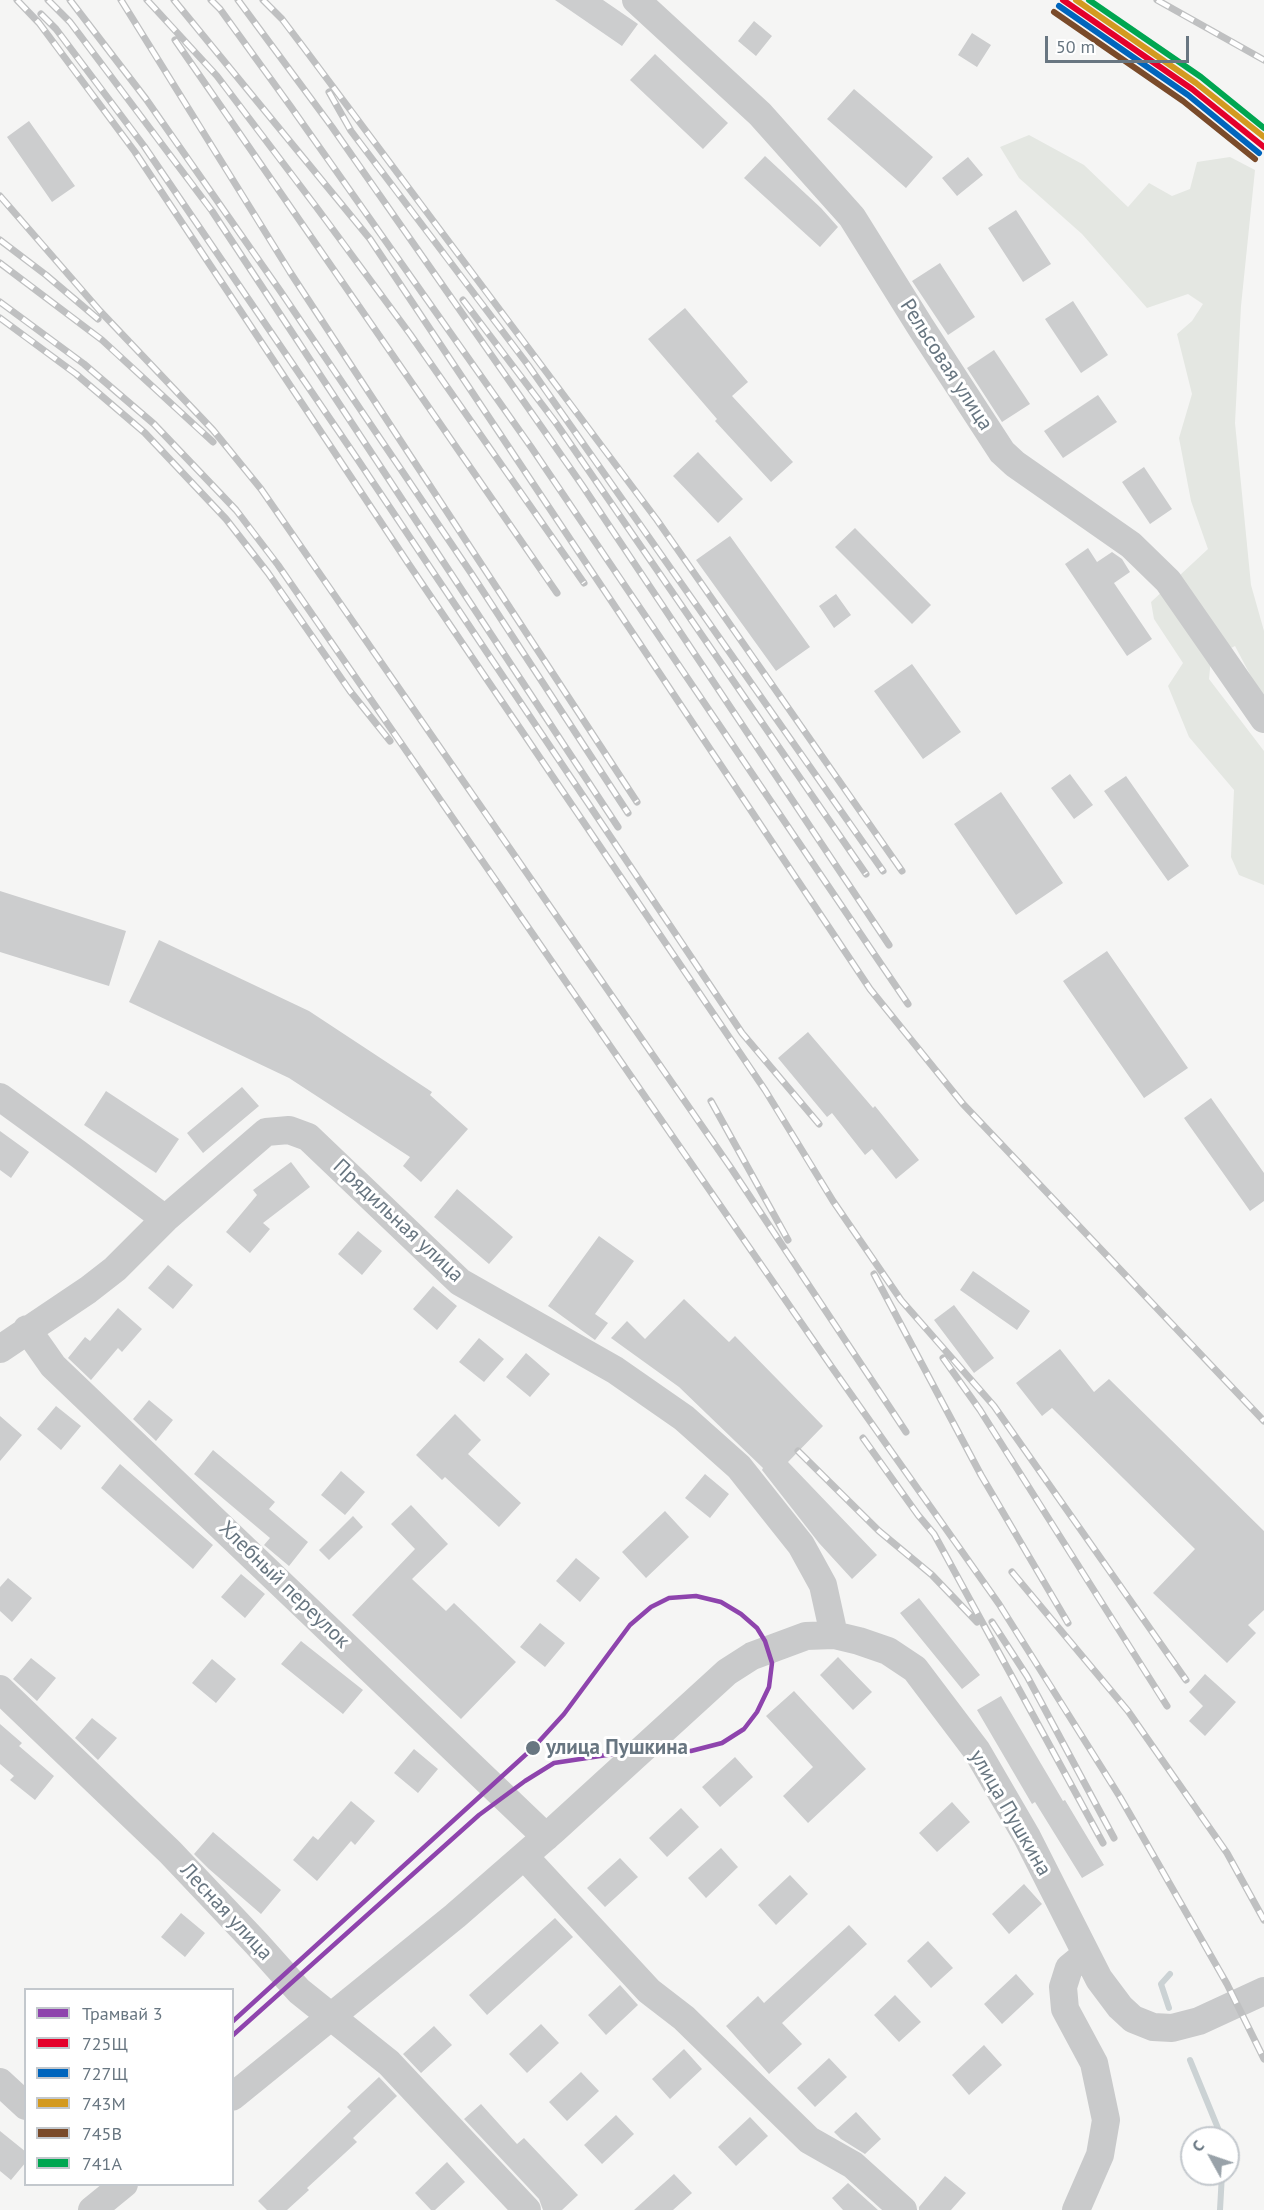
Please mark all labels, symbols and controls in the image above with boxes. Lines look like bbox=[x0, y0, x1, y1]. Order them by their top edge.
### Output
scale bar bbox=[1048, 24, 1192, 62]
text: 50 m bbox=[1056, 35, 1095, 58]
street label: Рельсовая улица bbox=[894, 295, 998, 435]
street label: Прядильная улица bbox=[328, 1154, 468, 1288]
street label: Хлебный переулок bbox=[213, 1516, 355, 1654]
place label: улица Пушкина bbox=[546, 1735, 688, 1761]
marker: улица Пушкина bbox=[524, 1739, 542, 1757]
street label: улица Пушкина bbox=[964, 1745, 1056, 1881]
street label: Лесная улица bbox=[175, 1858, 277, 1966]
legend bbox=[24, 1988, 234, 2186]
text: Трамвай 3 bbox=[82, 2002, 163, 2025]
text: 725Щ bbox=[82, 2032, 128, 2055]
text: 727Щ bbox=[82, 2062, 128, 2085]
text: 743М bbox=[82, 2092, 126, 2115]
text: 745В bbox=[82, 2122, 122, 2145]
north arrow bbox=[1180, 2126, 1240, 2186]
text: С bbox=[1187, 2136, 1208, 2156]
text: 741А bbox=[82, 2152, 122, 2175]

